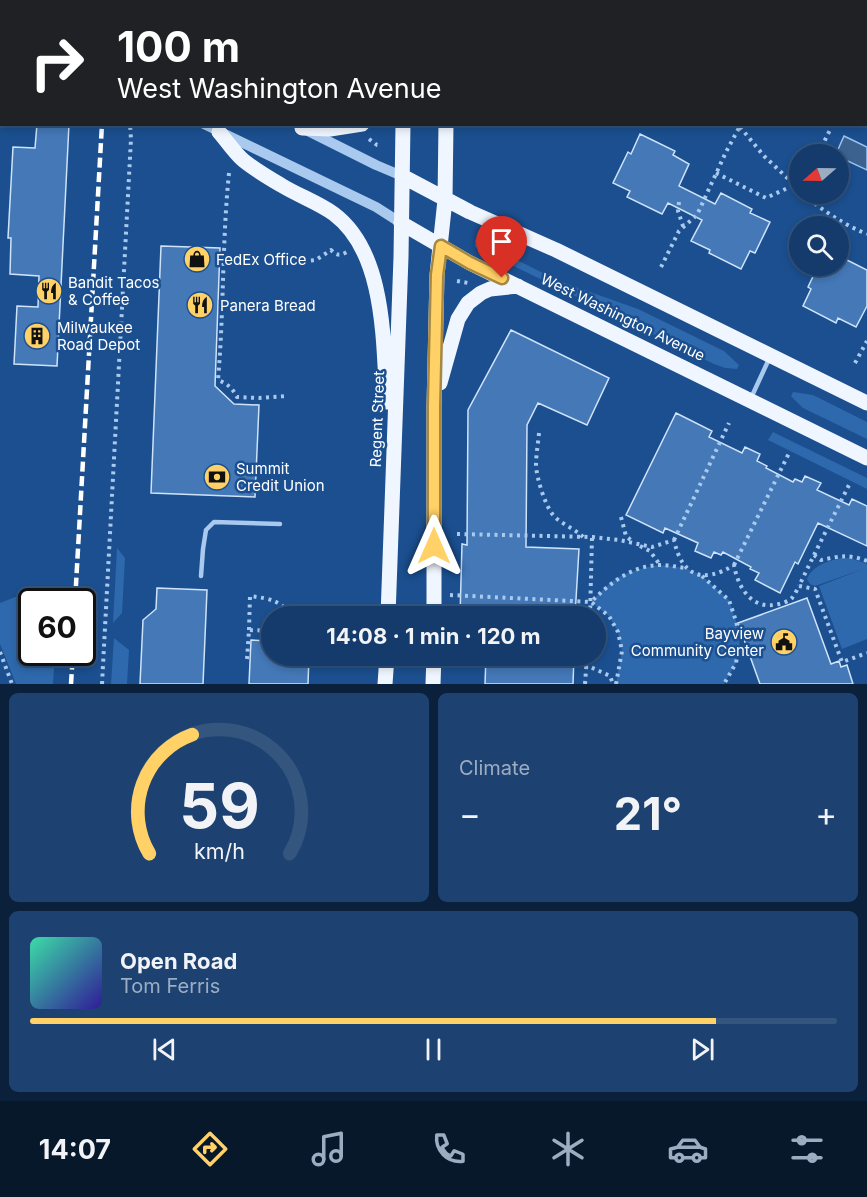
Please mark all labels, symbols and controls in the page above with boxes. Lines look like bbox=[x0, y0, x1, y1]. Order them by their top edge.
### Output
text: 100 m bbox=[117, 21, 240, 72]
icon: right bbox=[18, 24, 96, 102]
text: West Washington Avenue bbox=[117, 72, 441, 105]
north arrow bbox=[789, 144, 849, 204]
map controls bbox=[789, 144, 849, 276]
pin bbox=[476, 216, 527, 278]
button: search bbox=[789, 216, 849, 276]
icon: arrive bbox=[485, 225, 518, 258]
shop icon: FedEx Office bbox=[182, 244, 212, 274]
place label: FedEx Office bbox=[216, 250, 307, 269]
street label: West Washington Avenue bbox=[538, 269, 708, 365]
place label: Bandit Tacos & Coffee bbox=[68, 273, 160, 309]
restaurant icon: Bandit Tacos & Coffee bbox=[34, 276, 64, 306]
restaurant icon: Panera Bread bbox=[185, 290, 215, 320]
place label: Panera Bread bbox=[220, 296, 316, 315]
place label: Milwaukee Road Depot bbox=[57, 318, 140, 354]
building icon: Milwaukee Road Depot bbox=[22, 321, 52, 351]
street label: Regent Street bbox=[366, 370, 388, 468]
place label: Summit Credit Union bbox=[236, 459, 325, 495]
bank icon: Summit Credit Union bbox=[202, 462, 232, 492]
position arrow bbox=[402, 514, 466, 578]
speed limit sign: 60 bbox=[18, 588, 96, 666]
text: 14:08 · 1 min · 120 m bbox=[326, 623, 541, 649]
place label: Bayview Community Center bbox=[631, 624, 764, 660]
public building icon: Bayview Community Center bbox=[769, 627, 799, 657]
text: Climate bbox=[459, 756, 530, 780]
text: 59 bbox=[179, 768, 259, 843]
text: 21° bbox=[614, 786, 682, 841]
text: − bbox=[459, 794, 481, 834]
text: + bbox=[815, 794, 837, 834]
text: km/h bbox=[194, 839, 244, 865]
text: Open Road bbox=[120, 948, 237, 974]
text: Tom Ferris bbox=[120, 974, 220, 998]
icon: previous bbox=[148, 1033, 181, 1066]
icon: pause bbox=[417, 1033, 450, 1066]
icon: next bbox=[686, 1033, 719, 1066]
icon: directions bbox=[189, 1128, 231, 1170]
icon: music bbox=[308, 1128, 350, 1170]
icon: phone bbox=[428, 1128, 470, 1170]
icon: climate bbox=[547, 1128, 589, 1170]
icon: car bbox=[667, 1128, 709, 1170]
icon: filters bbox=[786, 1128, 828, 1170]
text: 14:07 bbox=[39, 1133, 111, 1166]

